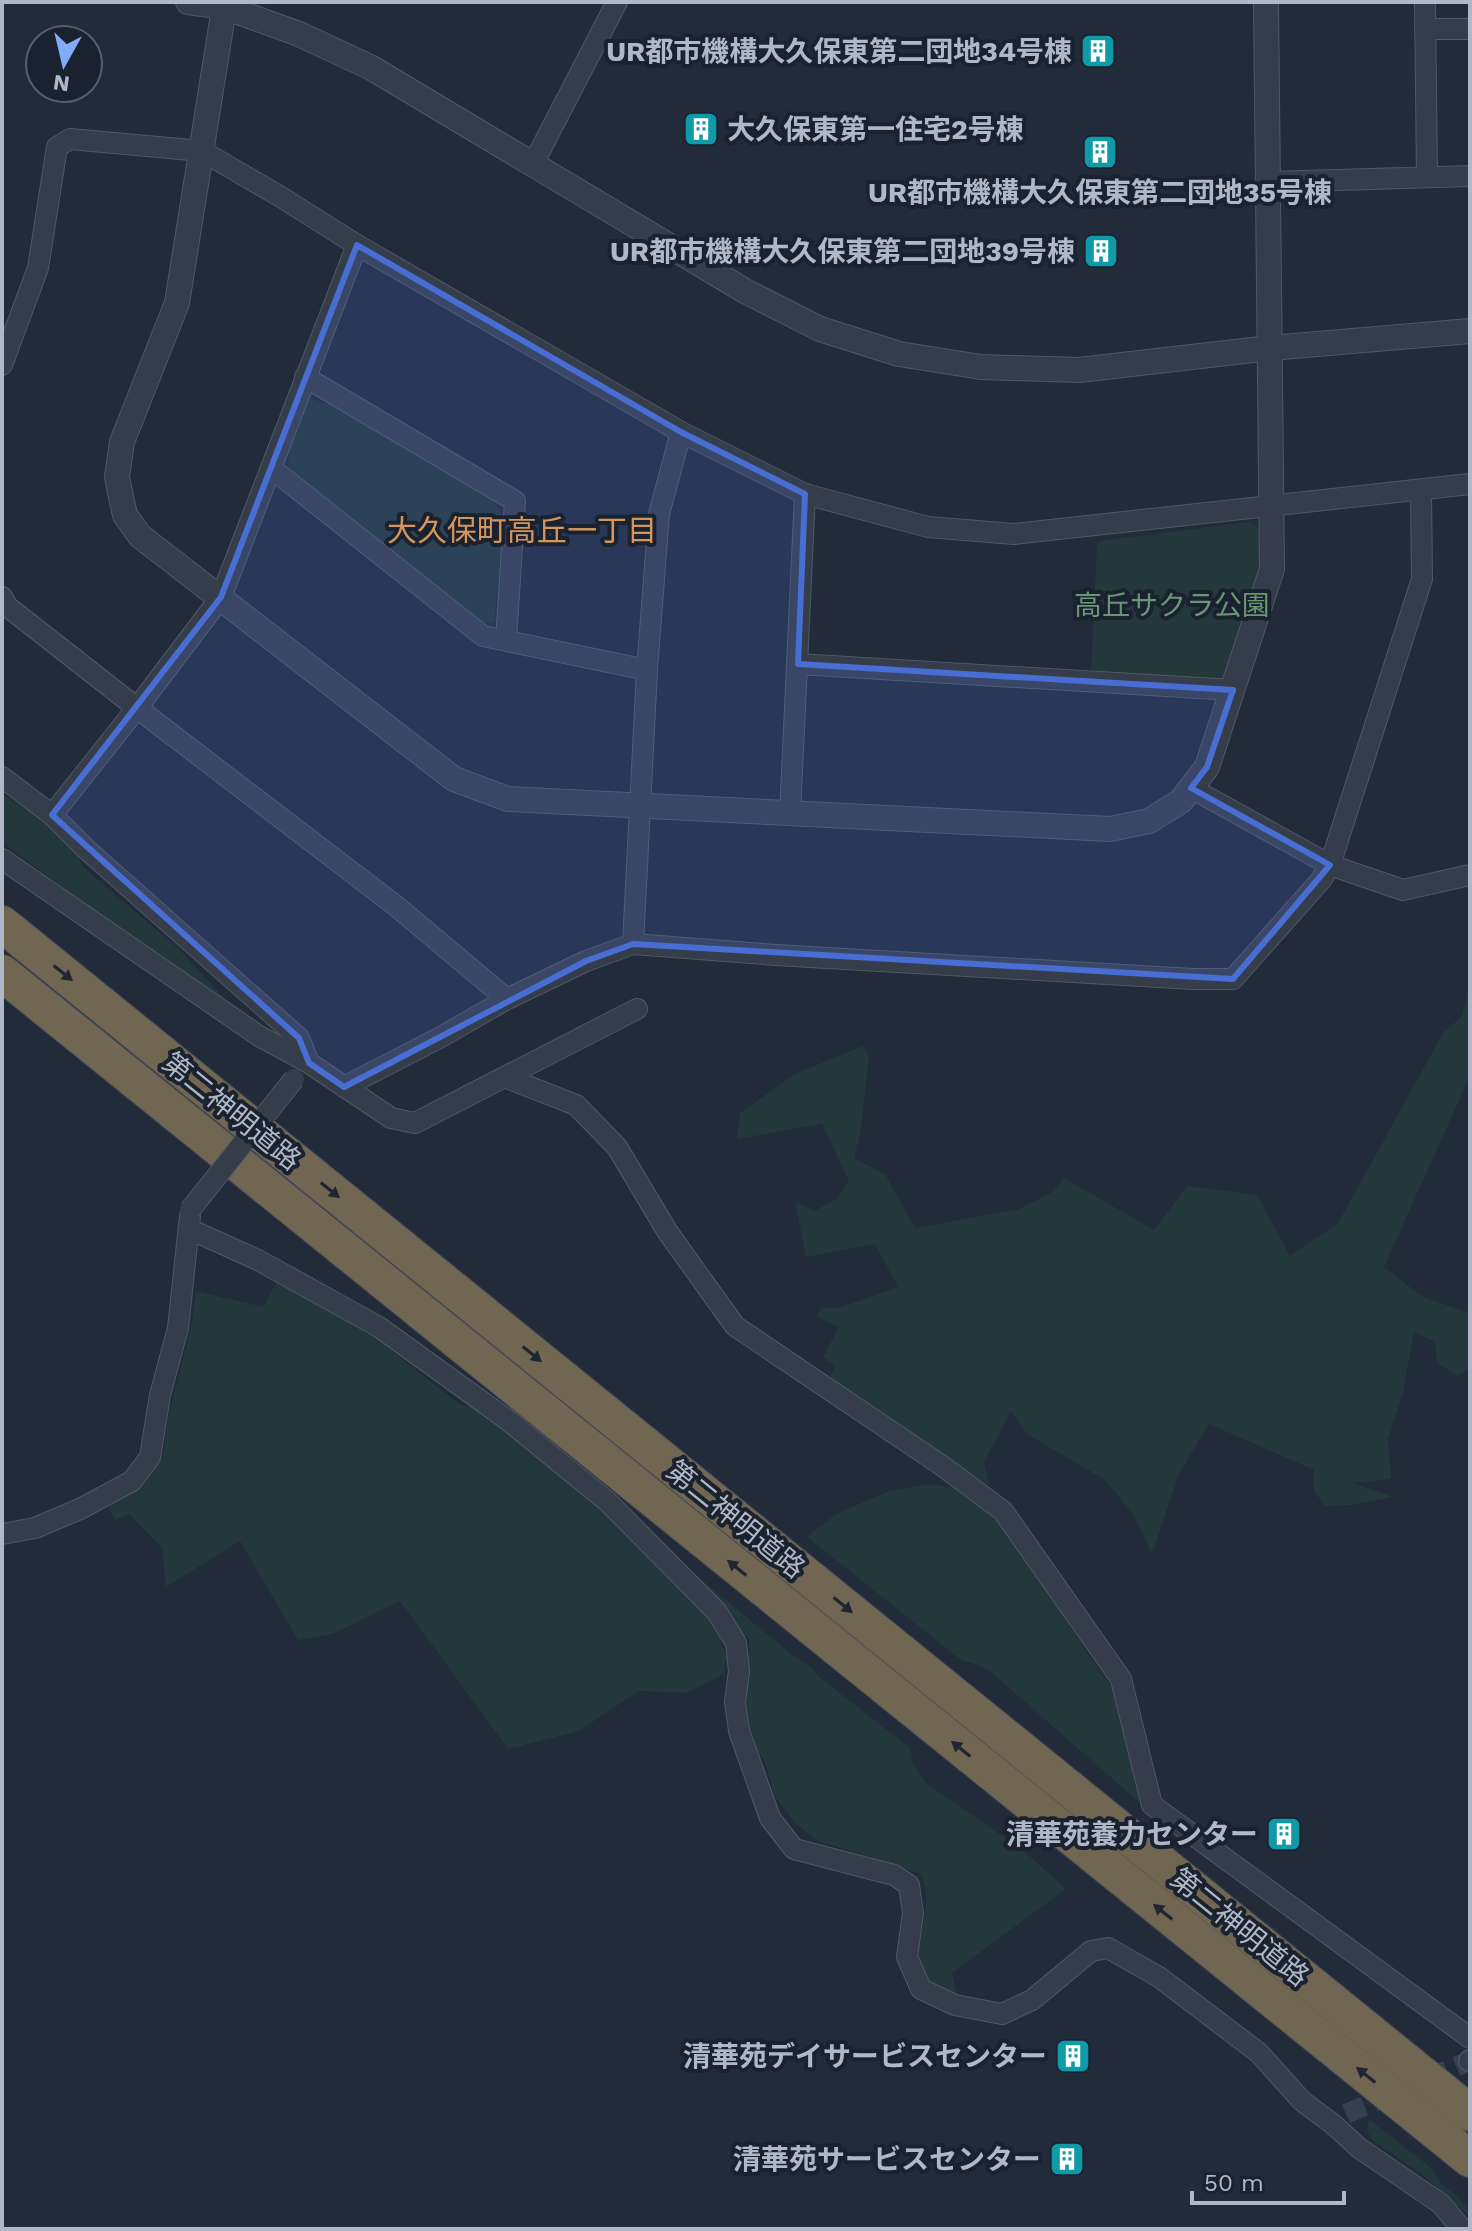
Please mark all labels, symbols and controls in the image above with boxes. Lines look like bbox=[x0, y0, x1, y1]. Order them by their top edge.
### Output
north arrow bbox=[24, 24, 104, 104]
building icon: UR都市機構大久保東第二団地34号棟 bbox=[1079, 32, 1117, 70]
place label: UR都市機構大久保東第二団地34号棟 bbox=[606, 35, 1072, 68]
text: N bbox=[51, 70, 71, 97]
building icon: 大久保東第一住宅2号棟 bbox=[682, 110, 720, 148]
place label: 大久保東第一住宅2号棟 bbox=[727, 113, 1024, 146]
building icon: UR都市機構大久保東第二団地35号棟 bbox=[1081, 133, 1119, 171]
place label: UR都市機構大久保東第二団地35号棟 bbox=[868, 176, 1332, 209]
building icon: UR都市機構大久保東第二団地39号棟 bbox=[1082, 232, 1120, 270]
place label: UR都市機構大久保東第二団地39号棟 bbox=[610, 235, 1075, 268]
district label: 大久保町高丘一丁目 bbox=[387, 513, 657, 548]
park label: 高丘サクラ公園 bbox=[1074, 589, 1270, 622]
one-way arrow bbox=[52, 965, 73, 982]
street label: 第二神明道路 bbox=[156, 1046, 307, 1177]
one-way arrow bbox=[320, 1181, 340, 1198]
one-way arrow bbox=[522, 1345, 542, 1361]
street label: 第二神明道路 bbox=[660, 1454, 811, 1585]
one-way arrow bbox=[727, 1560, 747, 1577]
one-way arrow bbox=[833, 1597, 853, 1613]
one-way arrow bbox=[951, 1741, 971, 1757]
building icon: 清華苑養力センター bbox=[1265, 1815, 1303, 1853]
place label: 清華苑養力センター bbox=[1006, 1818, 1258, 1851]
street label: 第二神明道路 bbox=[1164, 1862, 1315, 1993]
one-way arrow bbox=[1153, 1904, 1173, 1921]
building icon: 清華苑デイサービスセンター bbox=[1054, 2037, 1092, 2075]
place label: 清華苑デイサービスセンター bbox=[683, 2040, 1047, 2073]
one-way arrow bbox=[1356, 2067, 1376, 2084]
building icon: 清華苑サービスセンター bbox=[1048, 2140, 1086, 2178]
place label: 清華苑サービスセンター bbox=[733, 2143, 1041, 2176]
scale bar bbox=[1192, 2155, 1344, 2205]
text: 50 m bbox=[1204, 2169, 1264, 2197]

